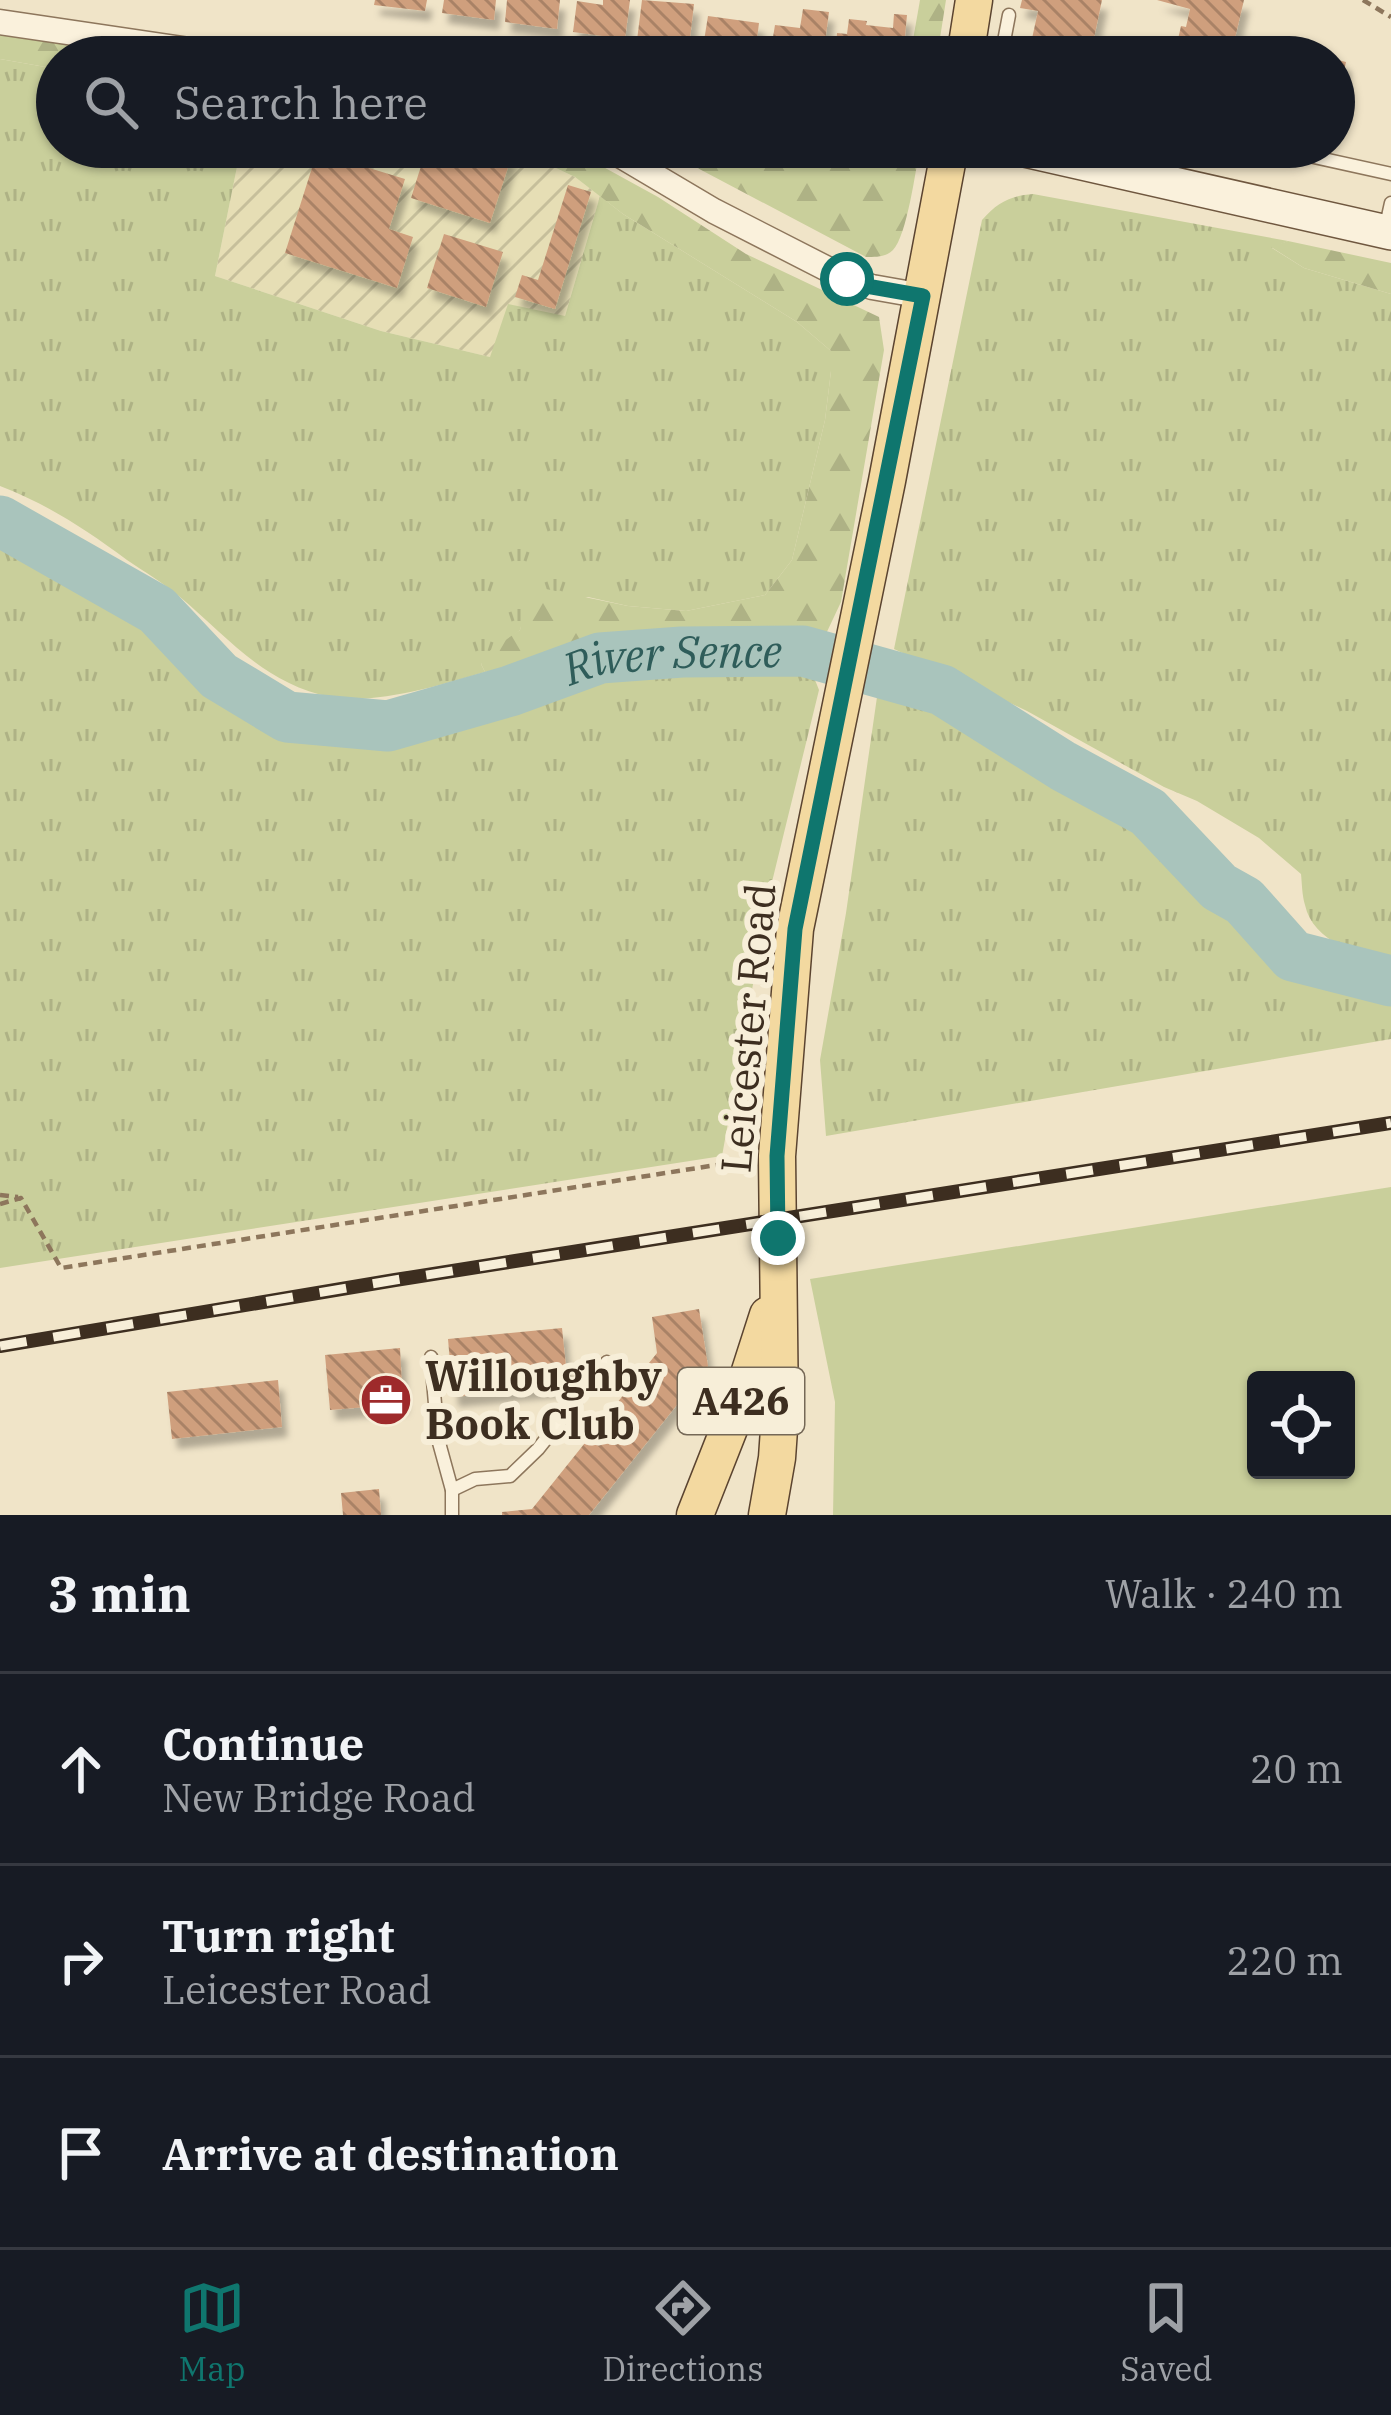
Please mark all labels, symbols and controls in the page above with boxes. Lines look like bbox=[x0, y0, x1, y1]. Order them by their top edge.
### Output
search box bbox=[36, 36, 1355, 168]
icon: search bbox=[78, 69, 144, 135]
text: Search here bbox=[174, 73, 428, 131]
route start bbox=[820, 252, 874, 306]
water label: River Sence bbox=[553, 621, 782, 698]
street label: Leicester Road bbox=[707, 881, 788, 1175]
route end bbox=[751, 1211, 805, 1265]
place label: Willoughby Book Club bbox=[425, 1348, 662, 1451]
road number: A426 bbox=[678, 1368, 804, 1434]
map controls bbox=[1247, 1371, 1355, 1479]
button: locate bbox=[1247, 1371, 1355, 1479]
office icon: Willoughby Book Club bbox=[358, 1372, 414, 1428]
text: 3 min bbox=[48, 1560, 191, 1626]
text: Walk · 240 m bbox=[1105, 1568, 1343, 1619]
text: Continue bbox=[162, 1714, 364, 1772]
icon: ahead bbox=[48, 1736, 114, 1802]
text: 20 m bbox=[1250, 1743, 1343, 1794]
text: New Bridge Road bbox=[162, 1772, 476, 1823]
text: Turn right bbox=[162, 1906, 394, 1964]
icon: right bbox=[48, 1928, 114, 1994]
text: 220 m bbox=[1227, 1935, 1343, 1986]
text: Leicester Road bbox=[162, 1964, 432, 2015]
icon: arrive bbox=[48, 2120, 114, 2186]
text: Arrive at destination bbox=[162, 2124, 619, 2182]
tab: Map bbox=[178, 2275, 245, 2390]
tab: Directions bbox=[602, 2275, 763, 2390]
tab: Saved bbox=[1120, 2275, 1213, 2390]

